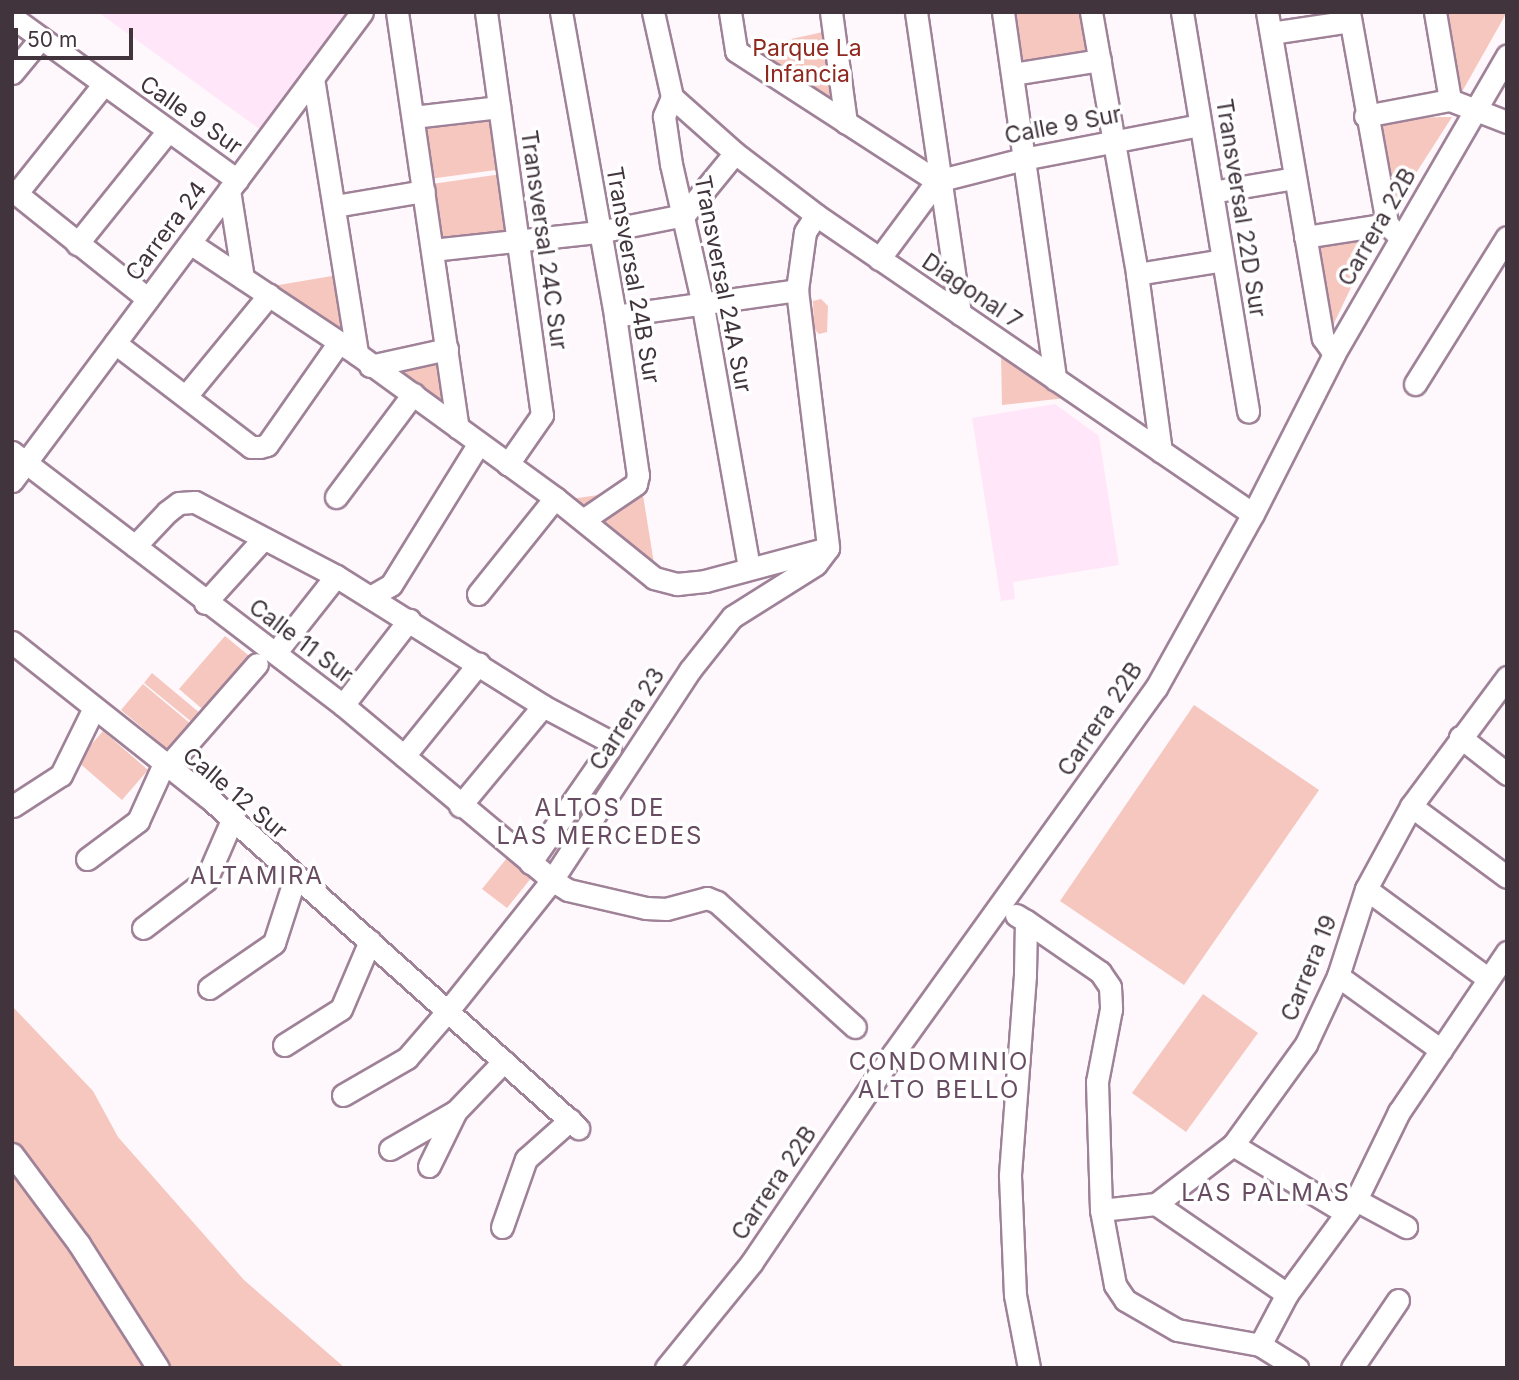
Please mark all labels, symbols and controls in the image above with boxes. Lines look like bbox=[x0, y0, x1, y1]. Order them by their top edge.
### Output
scale bar bbox=[18, 14, 136, 58]
text: 50 m bbox=[27, 27, 77, 52]
park label: Parque La Infancia bbox=[752, 34, 862, 88]
street label: Calle 9 Sur bbox=[135, 70, 247, 160]
street label: Transversal 22D Sur bbox=[1210, 97, 1272, 319]
street label: Calle 9 Sur bbox=[1002, 100, 1124, 150]
street label: Transversal 24C Sur bbox=[515, 129, 573, 351]
street label: Carrera 22B bbox=[1332, 163, 1422, 291]
street label: Transversal 24B Sur bbox=[600, 164, 666, 386]
street label: Transversal 24A Sur bbox=[688, 173, 758, 395]
street label: Carrera 24 bbox=[120, 176, 212, 286]
street label: Diagonal 7 bbox=[917, 248, 1027, 334]
street label: Calle 11 Sur bbox=[244, 593, 358, 689]
street label: Carrera 22B bbox=[1052, 657, 1148, 781]
street label: Carrera 23 bbox=[584, 663, 670, 775]
street label: Calle 12 Sur bbox=[177, 741, 293, 845]
district label: ALTOS DE LAS MERCEDES bbox=[498, 794, 702, 850]
district label: ALTAMIRA bbox=[191, 862, 323, 890]
street label: Carrera 19 bbox=[1275, 911, 1343, 1025]
district label: CONDOMINIO ALTO BELLO bbox=[850, 1048, 1028, 1104]
street label: Carrera 22B bbox=[726, 1121, 822, 1245]
district label: LAS PALMAS bbox=[1182, 1179, 1350, 1207]

